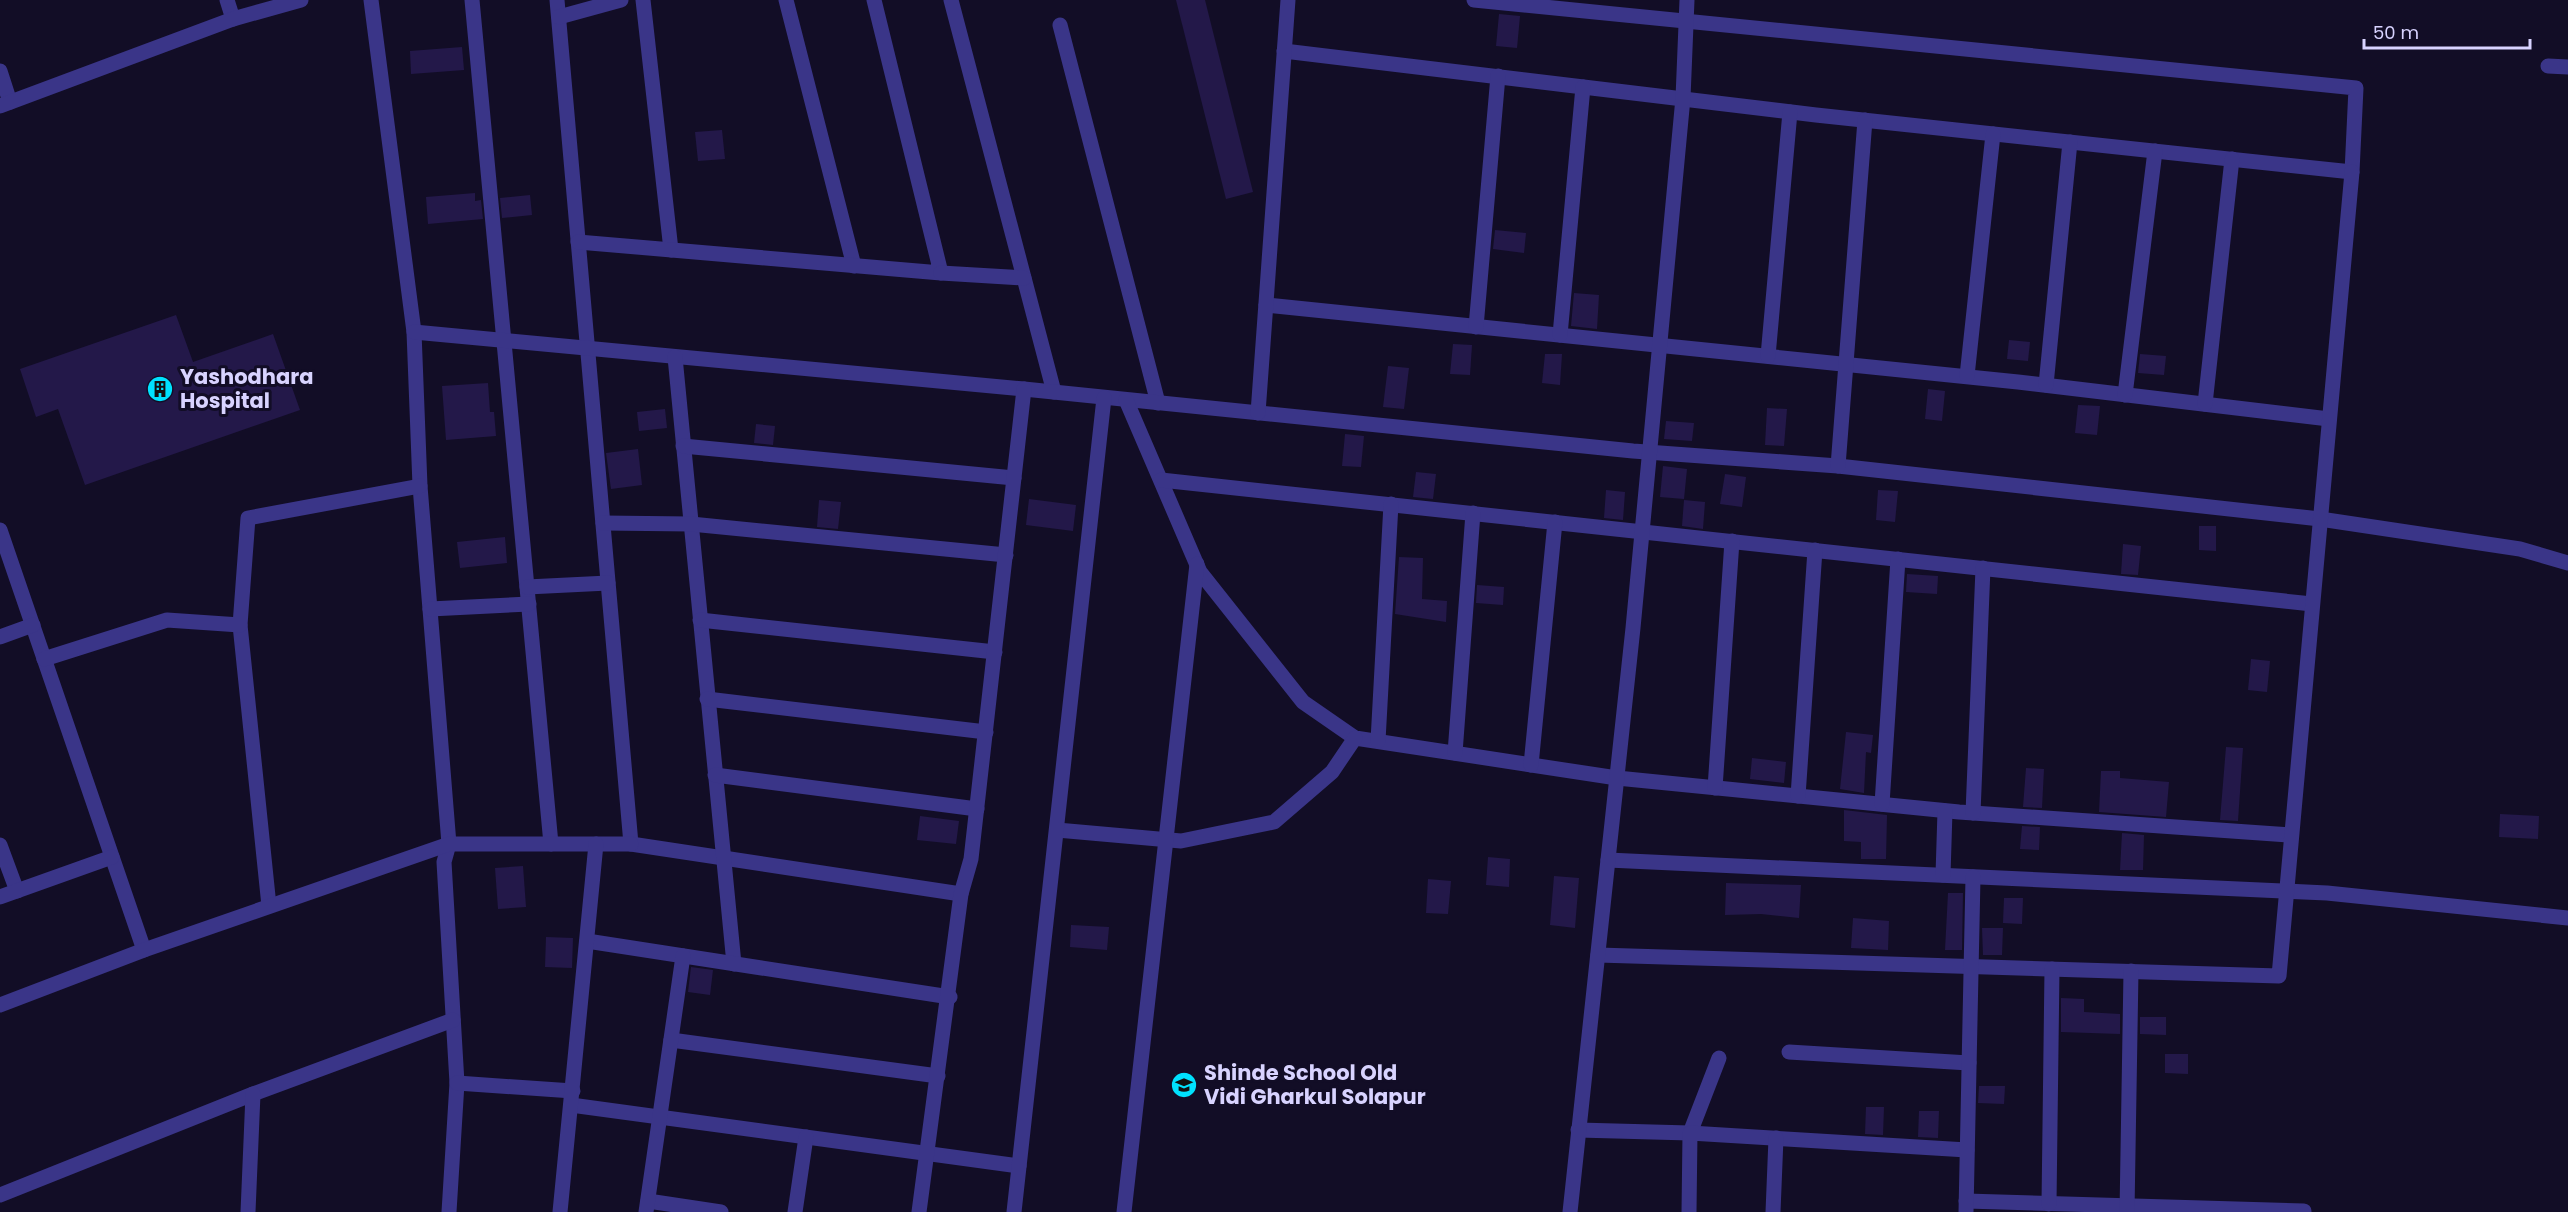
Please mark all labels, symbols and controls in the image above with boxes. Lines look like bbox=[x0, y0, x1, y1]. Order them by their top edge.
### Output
scale bar bbox=[2364, 12, 2530, 50]
text: 50 m bbox=[2373, 20, 2419, 45]
place label: Yashodhara Hospital bbox=[180, 362, 314, 415]
building icon: Yashodhara Hospital bbox=[145, 374, 175, 404]
place label: Shinde School Old Vidi Gharkul Solapur bbox=[1204, 1058, 1426, 1111]
school or university icon: Shinde School Old Vidi Gharkul Solapur bbox=[1169, 1070, 1199, 1100]

